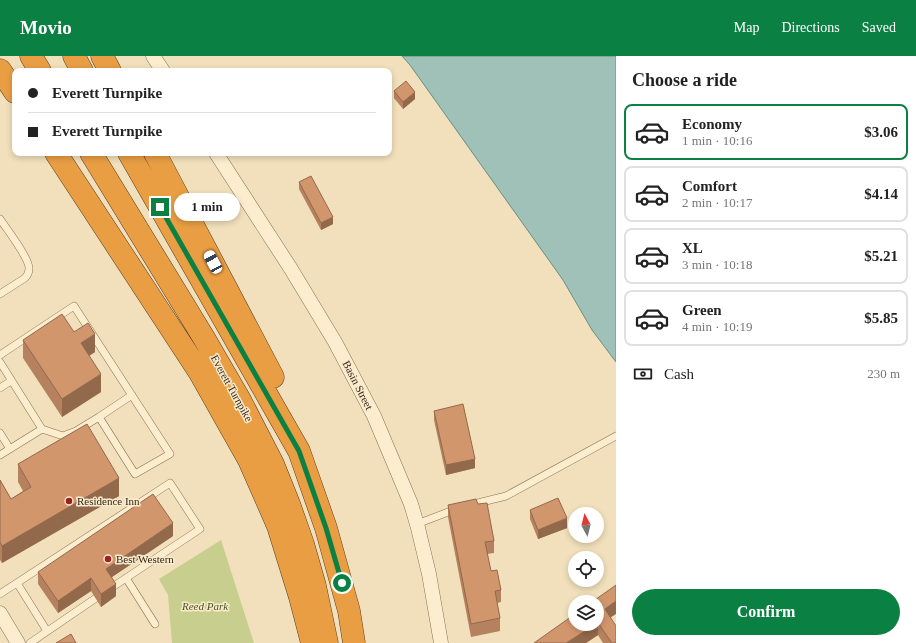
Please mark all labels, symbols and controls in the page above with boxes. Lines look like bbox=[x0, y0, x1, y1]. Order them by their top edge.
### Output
text: Movio bbox=[20, 17, 72, 38]
text: Map bbox=[734, 20, 759, 35]
text: Directions bbox=[781, 20, 840, 35]
text: Saved bbox=[862, 20, 896, 35]
text: Choose a ride bbox=[632, 70, 737, 90]
text: Everett Turnpike bbox=[52, 85, 162, 101]
icon: car bbox=[634, 114, 670, 150]
text: Economy bbox=[682, 116, 742, 132]
text: Everett Turnpike bbox=[52, 123, 162, 139]
text: $3.06 bbox=[864, 124, 898, 140]
text: 1 min · 10:16 bbox=[682, 133, 752, 148]
icon: car bbox=[634, 176, 670, 212]
text: Comfort bbox=[682, 178, 737, 194]
text: $4.14 bbox=[864, 186, 898, 202]
callout: 1 min bbox=[174, 193, 240, 221]
text: 2 min · 10:17 bbox=[682, 195, 752, 210]
route end bbox=[151, 198, 169, 216]
text: 1 min bbox=[191, 199, 223, 214]
icon: car bbox=[634, 238, 670, 274]
text: XL bbox=[682, 240, 703, 256]
text: $5.21 bbox=[864, 248, 898, 264]
car bbox=[202, 249, 224, 275]
text: 3 min · 10:18 bbox=[682, 257, 752, 272]
icon: car bbox=[634, 300, 670, 336]
text: Green bbox=[682, 302, 722, 318]
text: $5.85 bbox=[864, 310, 898, 326]
text: 4 min · 10:19 bbox=[682, 319, 752, 334]
street label: Everett Turnpike bbox=[209, 353, 255, 423]
street label: Basin Street bbox=[341, 358, 375, 412]
icon: cash bbox=[632, 363, 654, 385]
text: Cash bbox=[664, 366, 694, 382]
text: 230 m bbox=[867, 366, 900, 381]
place label: Residence Inn bbox=[77, 495, 140, 507]
marker: Residence Inn bbox=[64, 496, 74, 506]
north arrow bbox=[568, 507, 604, 543]
map controls bbox=[568, 507, 604, 631]
button: locate bbox=[568, 551, 604, 587]
place label: Best Western bbox=[116, 553, 174, 565]
marker: Best Western bbox=[103, 554, 113, 564]
route start bbox=[333, 574, 351, 592]
button: Confirm bbox=[632, 589, 900, 635]
button: layers bbox=[568, 595, 604, 631]
park label: Reed Park bbox=[181, 600, 229, 612]

